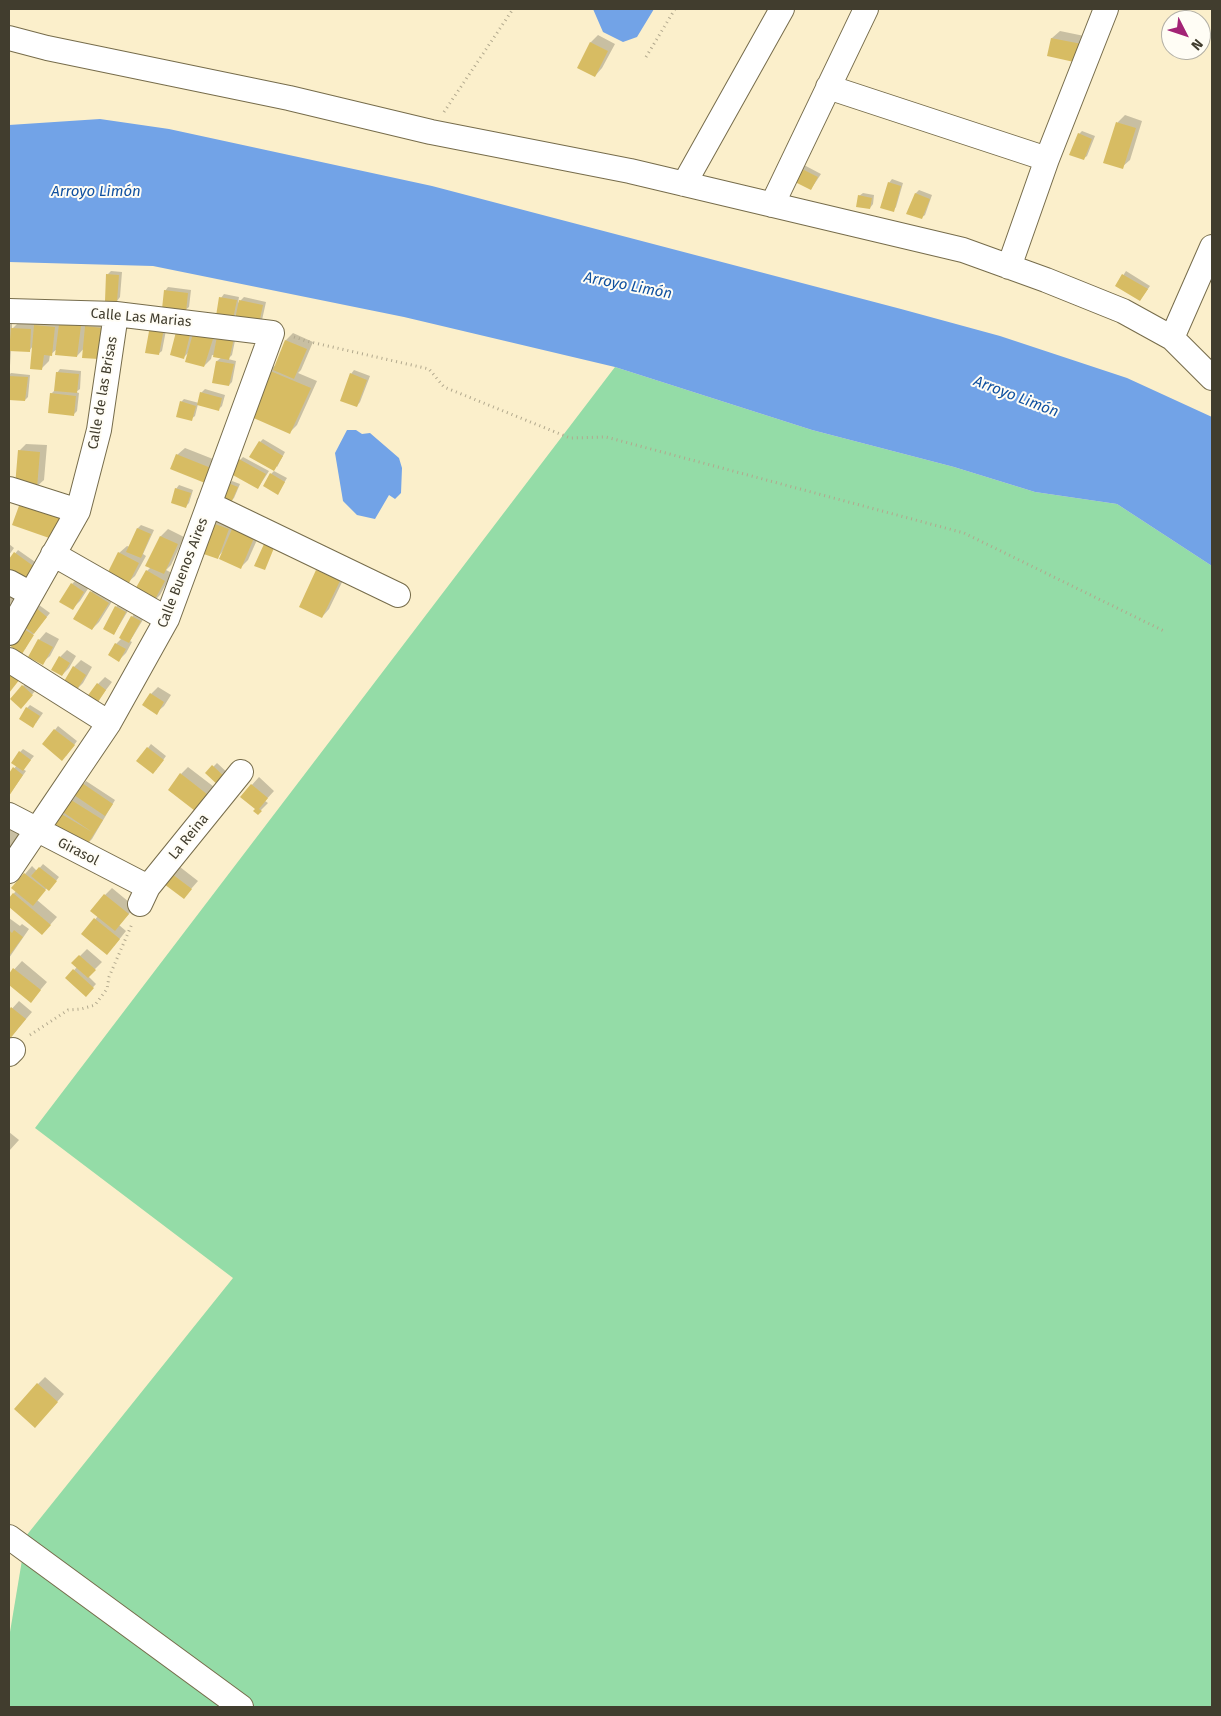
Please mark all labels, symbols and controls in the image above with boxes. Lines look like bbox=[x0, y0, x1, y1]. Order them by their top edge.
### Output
north arrow bbox=[1161, 10, 1211, 60]
text: N bbox=[1187, 35, 1206, 54]
water label: Arroyo Limón bbox=[51, 183, 141, 201]
water label: Arroyo Limón bbox=[582, 269, 674, 303]
street label: Calle Las Marias bbox=[90, 305, 192, 331]
street label: Calle de las Brisas bbox=[85, 335, 121, 451]
water label: Arroyo Limón bbox=[971, 373, 1061, 421]
street label: Calle Buenos Aires bbox=[154, 516, 212, 630]
street label: La Reina bbox=[166, 811, 212, 863]
street label: Girasol bbox=[55, 835, 101, 869]

